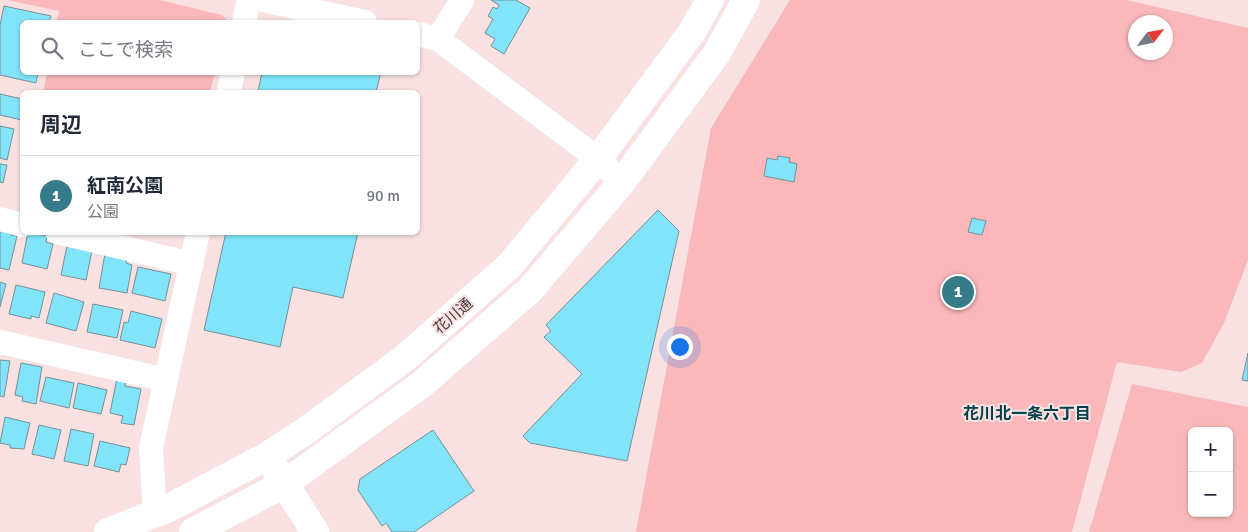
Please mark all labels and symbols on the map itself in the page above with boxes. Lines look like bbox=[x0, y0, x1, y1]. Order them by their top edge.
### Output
north arrow bbox=[1128, 15, 1173, 60]
pin: 1 bbox=[942, 273, 974, 311]
street label: 花川通 bbox=[430, 294, 476, 338]
your location bbox=[667, 334, 693, 360]
district label: 花川北一条六丁目 bbox=[963, 404, 1091, 424]

